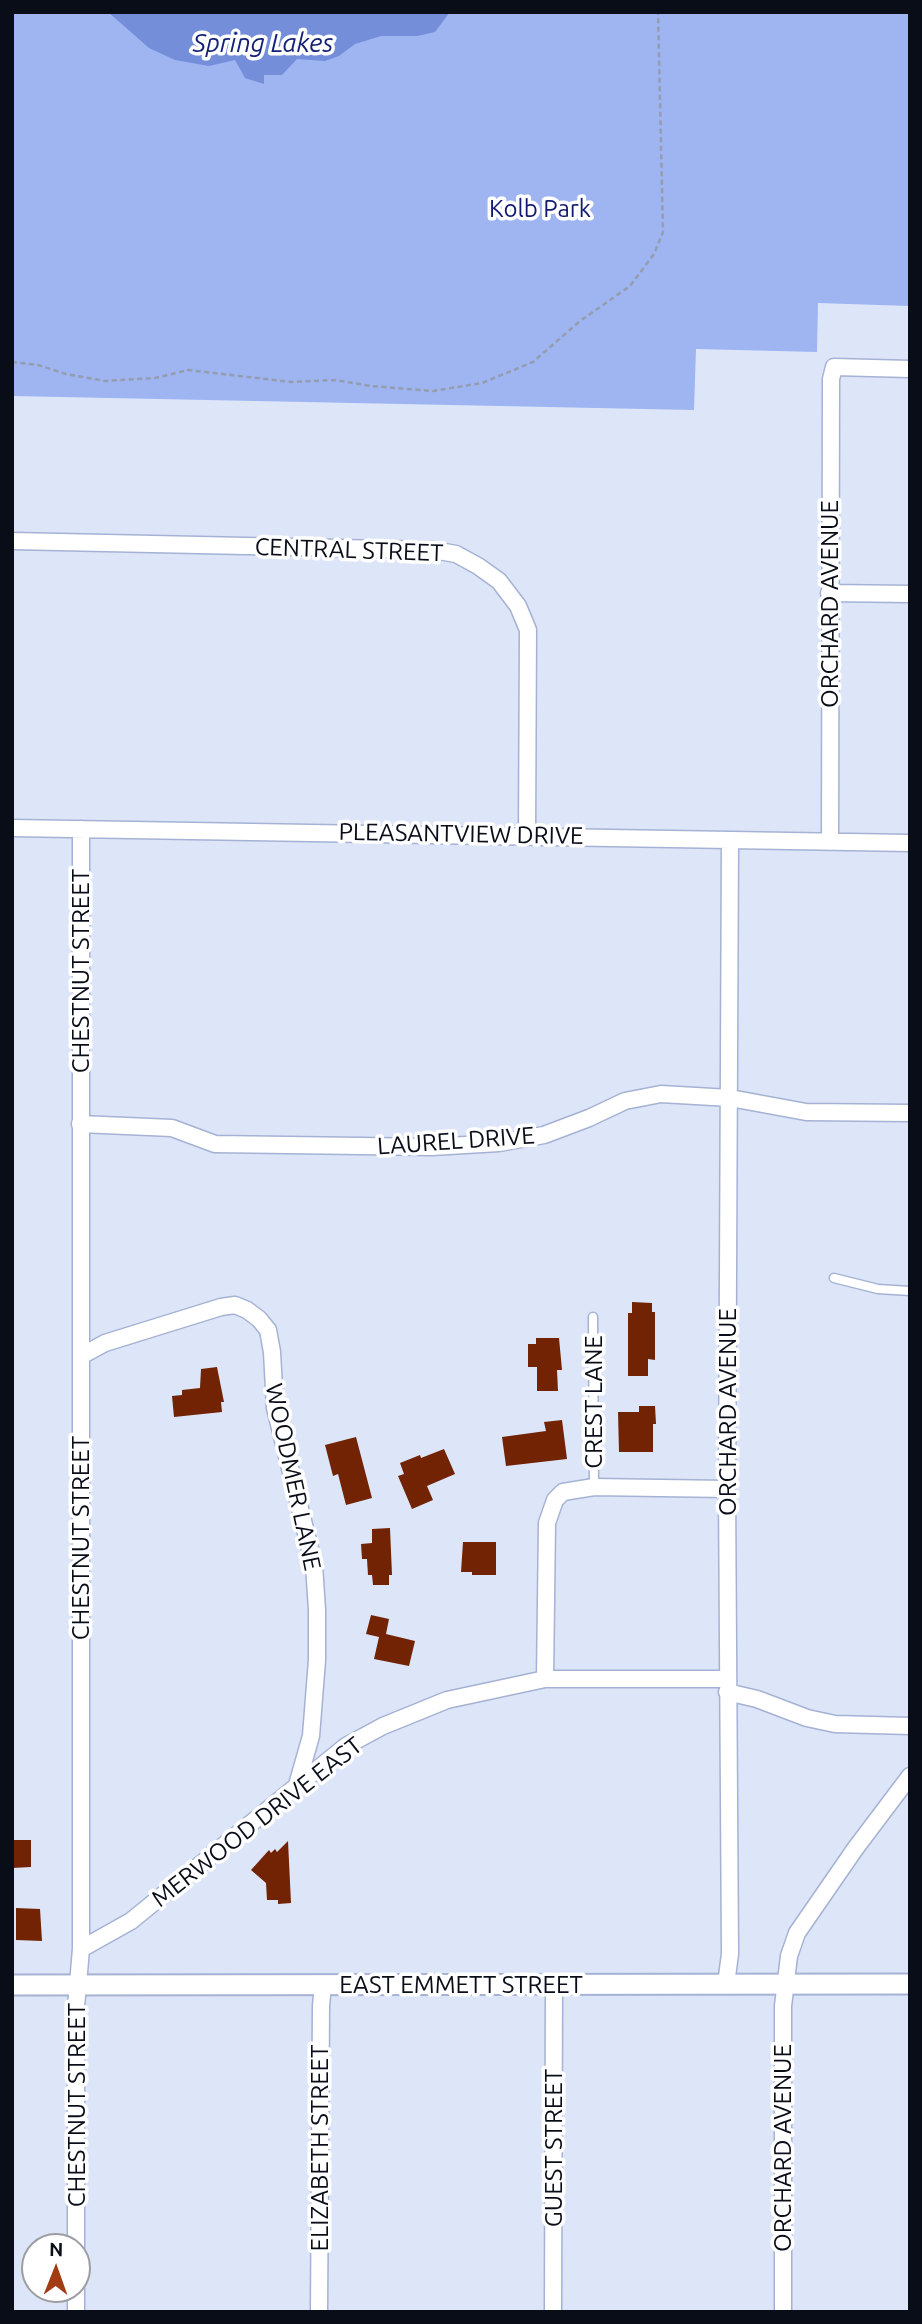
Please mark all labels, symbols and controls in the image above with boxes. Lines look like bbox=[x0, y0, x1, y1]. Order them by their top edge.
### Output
water label: Spring Lakes bbox=[193, 27, 333, 59]
park label: Kolb Park bbox=[489, 195, 591, 223]
street label: ORCHARD AVENUE bbox=[816, 500, 844, 708]
street label: CENTRAL STREET bbox=[254, 532, 444, 568]
street label: PLEASANTVIEW DRIVE bbox=[338, 817, 584, 851]
street label: CHESTNUT STREET bbox=[67, 869, 95, 1073]
street label: LAUREL DRIVE bbox=[376, 1121, 536, 1161]
street label: ORCHARD AVENUE bbox=[714, 1308, 742, 1516]
street label: CREST LANE bbox=[580, 1335, 608, 1469]
street label: WOODMER LANE bbox=[259, 1381, 327, 1573]
street label: CHESTNUT STREET bbox=[67, 1436, 95, 1640]
street label: MERWOOD DRIVE EAST bbox=[146, 1731, 368, 1913]
street label: EAST EMMETT STREET bbox=[339, 1971, 583, 1999]
street label: CHESTNUT STREET bbox=[63, 2003, 91, 2207]
street label: ORCHARD AVENUE bbox=[769, 2044, 797, 2252]
street label: ELIZABETH STREET bbox=[306, 2045, 334, 2251]
street label: GUEST STREET bbox=[540, 2069, 568, 2227]
north arrow bbox=[21, 2233, 91, 2303]
text: N bbox=[49, 2238, 64, 2260]

